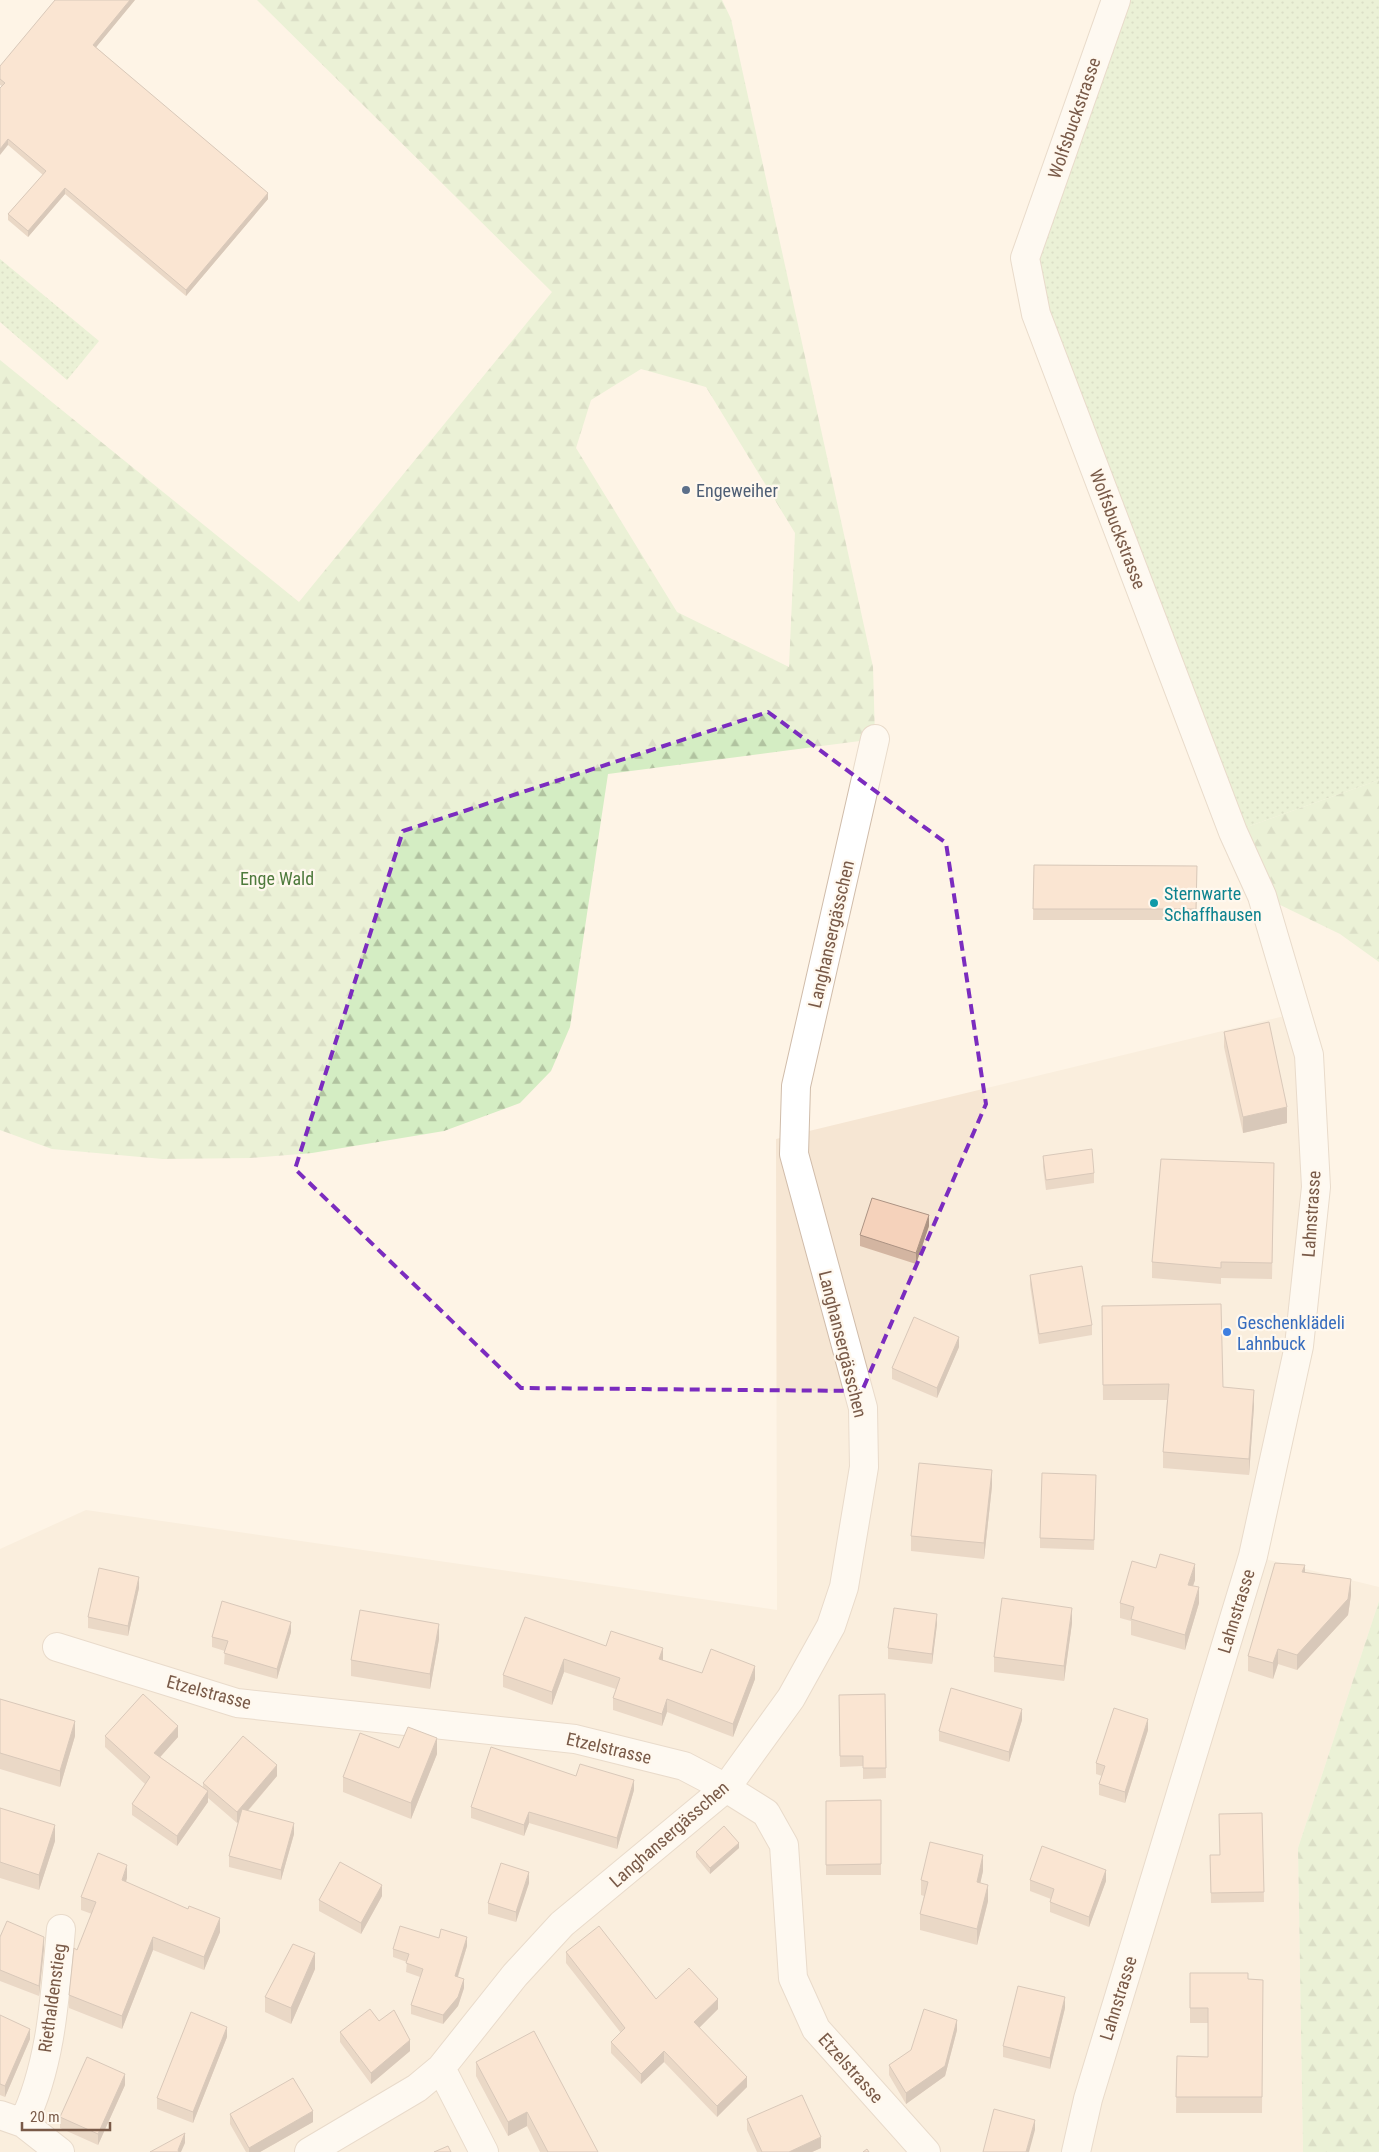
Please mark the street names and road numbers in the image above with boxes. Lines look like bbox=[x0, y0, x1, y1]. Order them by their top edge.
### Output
street label: Wolfsbuckstrasse bbox=[1043, 55, 1105, 181]
street label: Wolfsbuckstrasse bbox=[1085, 466, 1151, 592]
street label: Langhansergässchen bbox=[804, 858, 858, 1010]
street label: Lahnstrasse bbox=[1297, 1170, 1325, 1258]
street label: Langhansergässchen bbox=[815, 1268, 871, 1420]
street label: Lahnstrasse bbox=[1213, 1566, 1259, 1656]
street label: Etzelstrasse bbox=[164, 1671, 254, 1713]
street label: Etzelstrasse bbox=[564, 1728, 654, 1768]
street label: Langhansergässchen bbox=[605, 1777, 733, 1891]
street label: Riethaldenstieg bbox=[34, 1942, 70, 2054]
street label: Lahnstrasse bbox=[1095, 1953, 1141, 2043]
street label: Etzelstrasse bbox=[814, 2029, 888, 2107]

